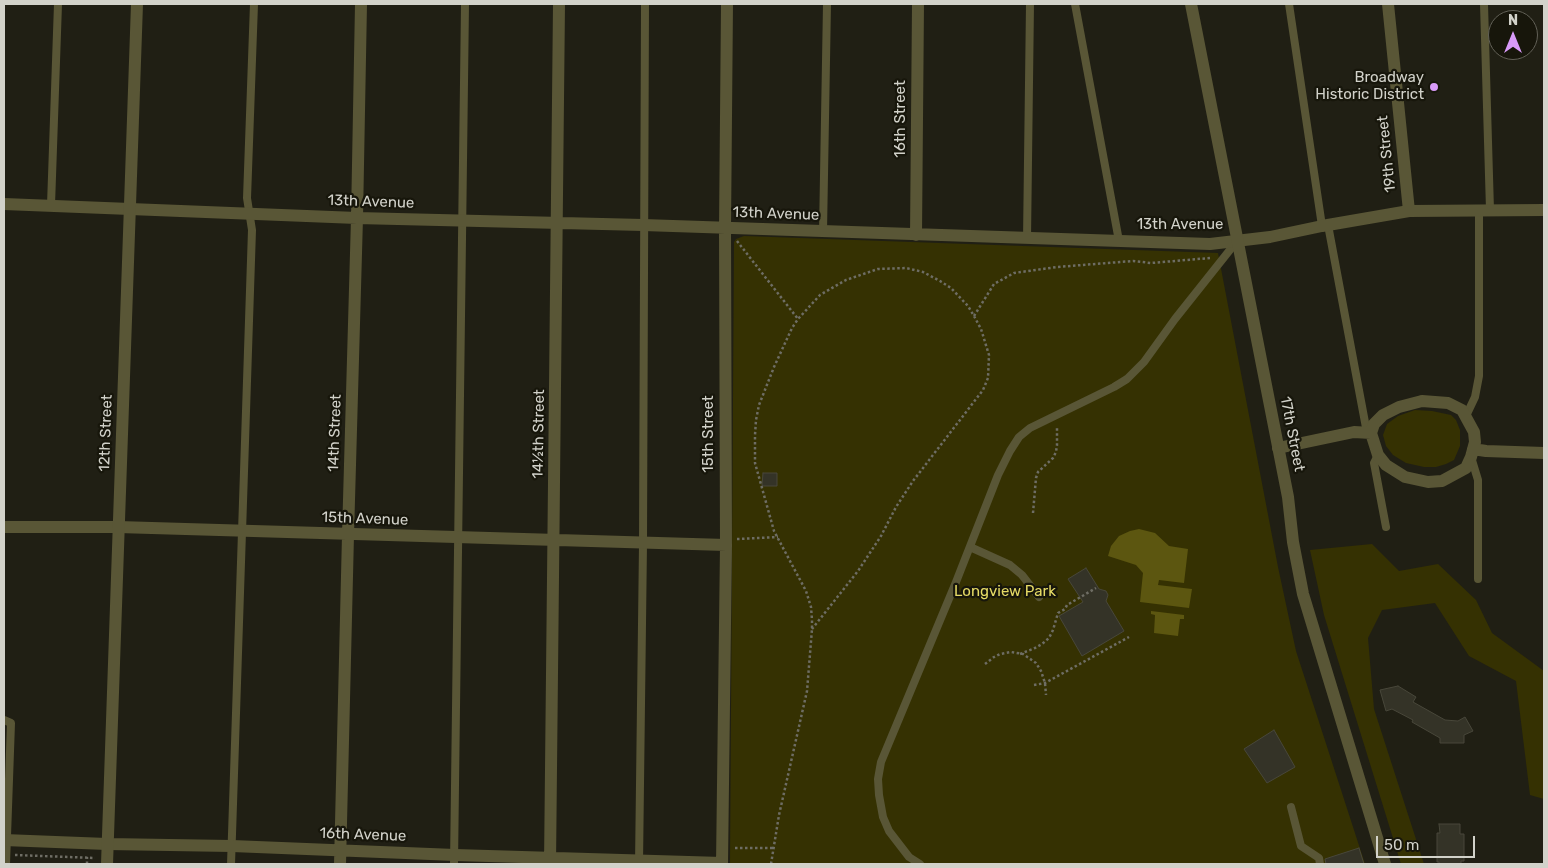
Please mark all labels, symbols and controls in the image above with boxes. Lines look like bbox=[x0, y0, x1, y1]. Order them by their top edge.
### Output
north arrow bbox=[1488, 10, 1538, 60]
text: N bbox=[1508, 12, 1518, 29]
place label: Broadway Historic District bbox=[1315, 69, 1424, 104]
street label: 16th Street bbox=[892, 80, 910, 158]
marker: Broadway Historic District bbox=[1428, 81, 1440, 93]
street label: 19th Street bbox=[1374, 115, 1400, 193]
street label: 13th Avenue bbox=[327, 191, 415, 213]
street label: 13th Avenue bbox=[732, 203, 820, 225]
street label: 13th Avenue bbox=[1137, 216, 1223, 234]
street label: 14½th Street bbox=[529, 389, 549, 479]
street label: 12th Street bbox=[96, 394, 116, 472]
street label: 14th Street bbox=[325, 394, 345, 472]
street label: 15th Street bbox=[700, 395, 718, 473]
street label: 17th Street bbox=[1276, 395, 1308, 473]
street label: 15th Avenue bbox=[321, 508, 409, 530]
park label: Longview Park bbox=[954, 583, 1056, 601]
street label: 16th Avenue bbox=[319, 824, 407, 846]
scale bar bbox=[1378, 826, 1477, 858]
text: 50 m bbox=[1384, 836, 1419, 854]

